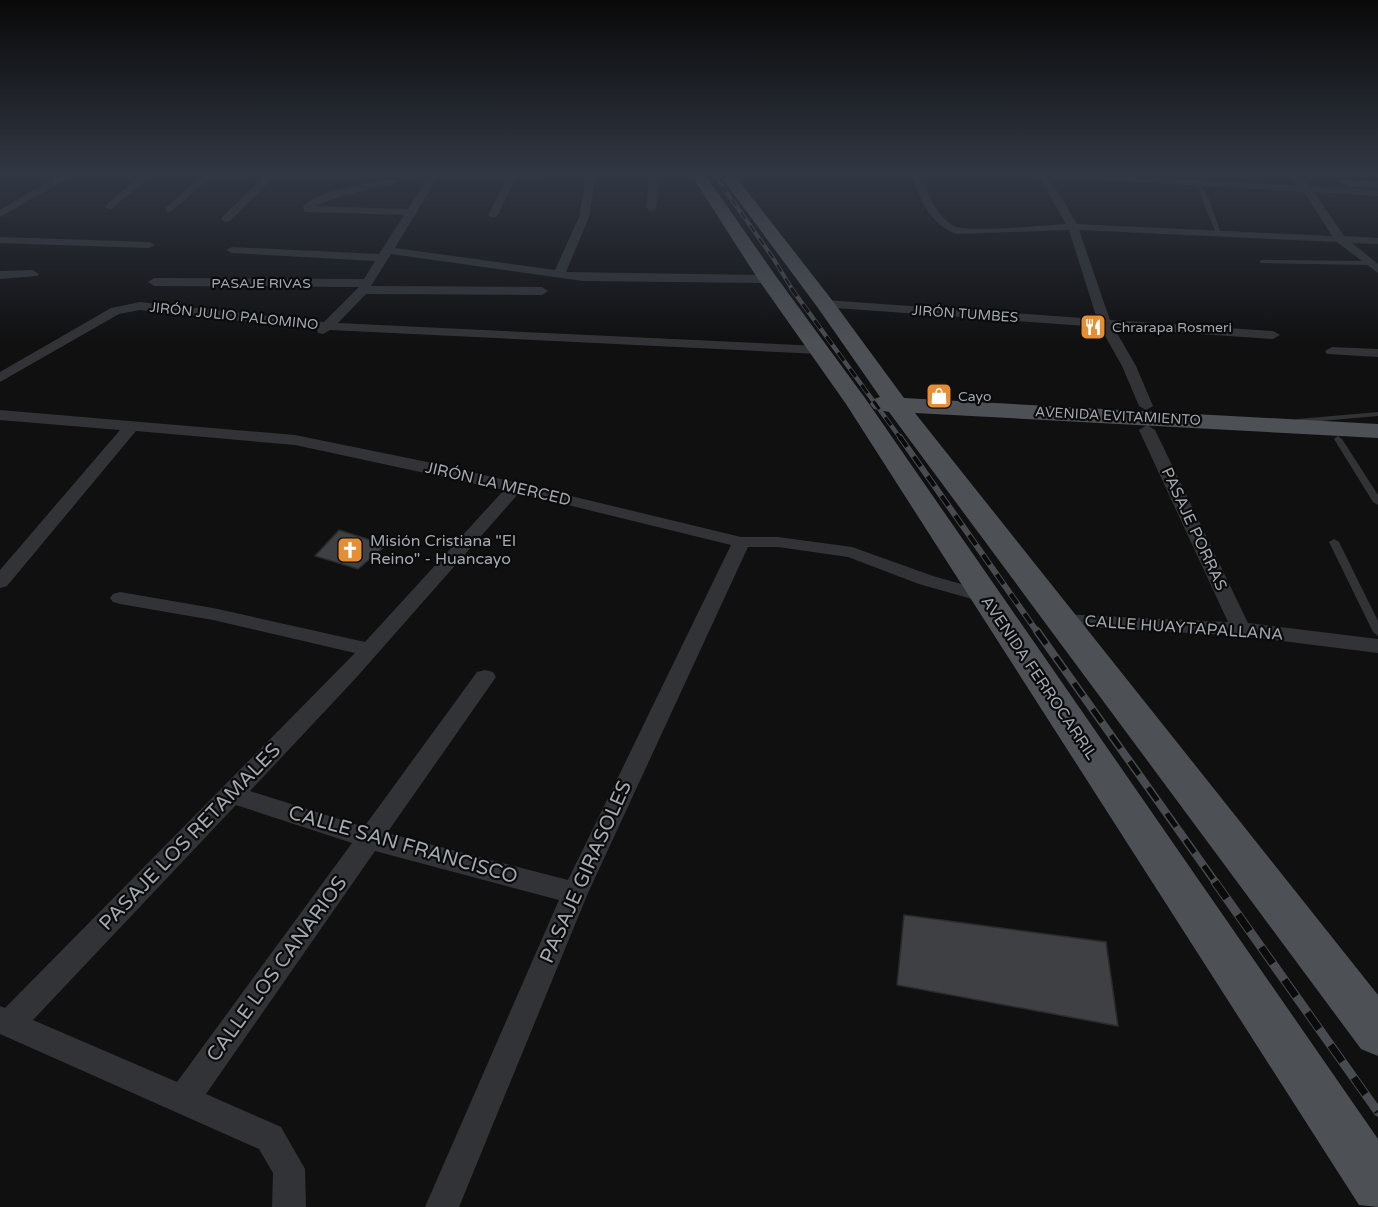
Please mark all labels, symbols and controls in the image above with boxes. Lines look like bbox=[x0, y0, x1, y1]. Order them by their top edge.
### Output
street label: PASAJE RIVAS bbox=[211, 275, 311, 292]
street label: JIRÓN JULIO PALOMINO bbox=[149, 299, 319, 333]
street label: JIRÓN TUMBES bbox=[911, 302, 1019, 326]
restaurant icon: Chrarapa Rosmeri bbox=[1078, 312, 1108, 342]
place label: Chrarapa Rosmeri bbox=[1112, 319, 1232, 336]
shop icon: Cayo bbox=[924, 381, 954, 411]
place label: Cayo bbox=[958, 388, 991, 405]
street label: AVENIDA EVITAMIENTO bbox=[1035, 403, 1201, 429]
street label: JIRÓN LA MERCED bbox=[423, 458, 573, 510]
street label: PASAJE PORRAS bbox=[1157, 464, 1231, 594]
place label: Misión Cristiana "El Reino" - Huancayo bbox=[370, 531, 516, 569]
church icon: Misión Cristiana "El Reino" - Huancayo bbox=[335, 535, 365, 565]
street label: AVENIDA FERROCARRIL bbox=[977, 592, 1101, 764]
street label: CALLE HUAYTAPALLANA bbox=[1084, 611, 1284, 645]
street label: PASAJE LOS RETAMALES bbox=[94, 738, 286, 936]
street label: PASAJE GIRASOLES bbox=[535, 777, 637, 967]
street label: CALLE SAN FRANCISCO bbox=[286, 801, 520, 889]
street label: CALLE LOS CANARIOS bbox=[202, 872, 352, 1066]

